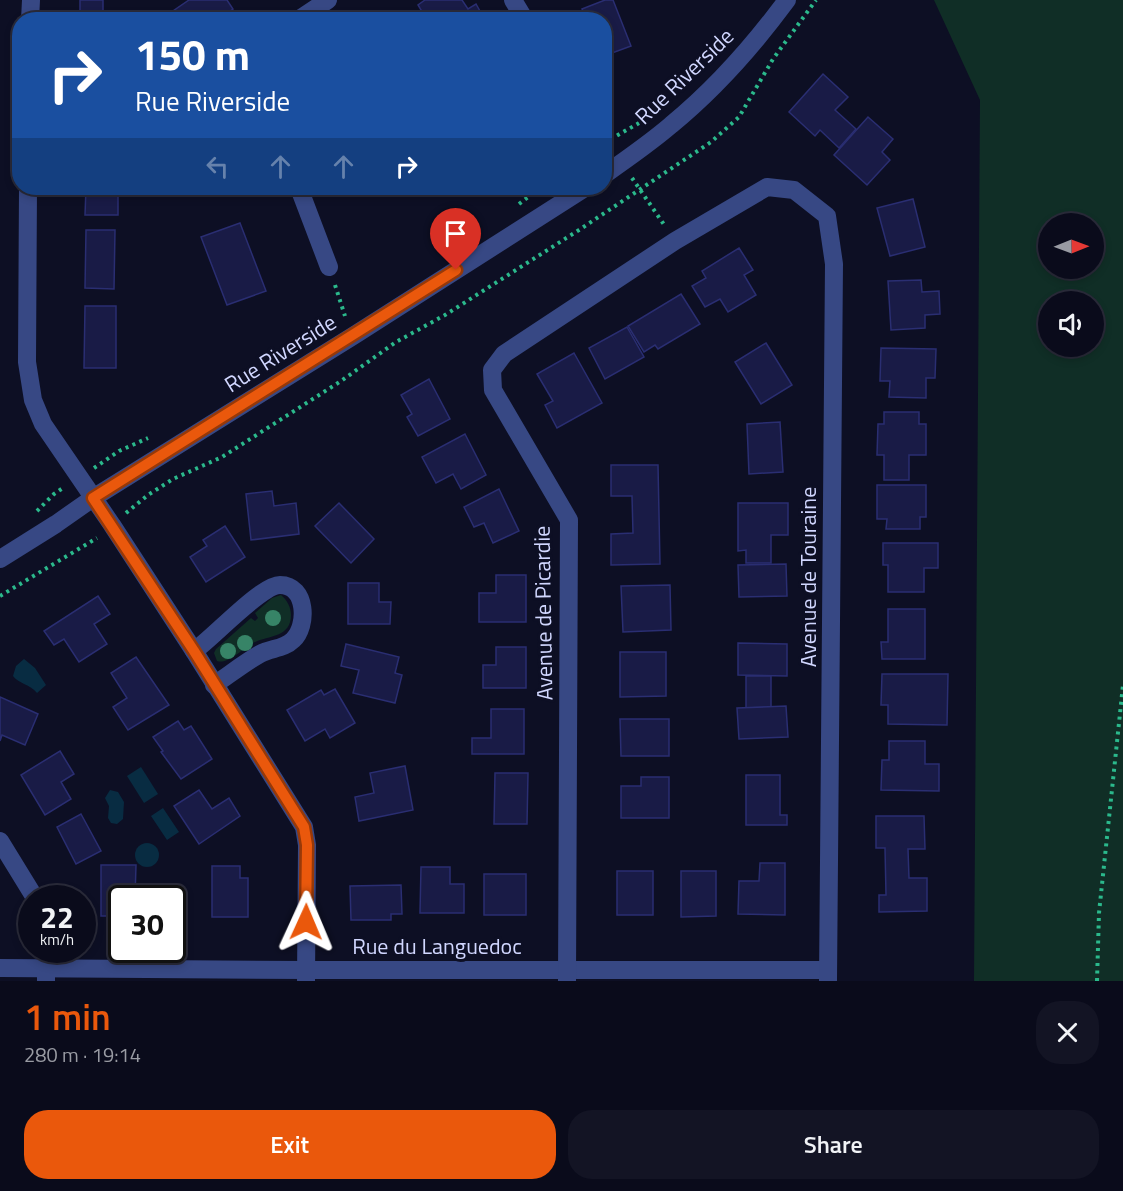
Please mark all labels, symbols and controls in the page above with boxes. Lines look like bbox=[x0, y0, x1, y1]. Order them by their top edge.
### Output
street label: Rue Riverside bbox=[627, 20, 741, 132]
text: 150 m bbox=[135, 22, 250, 86]
icon: right bbox=[36, 36, 114, 114]
text: Rue Riverside bbox=[135, 80, 290, 121]
icon: left bbox=[201, 150, 234, 183]
icon: ahead bbox=[264, 150, 297, 183]
icon: ahead bbox=[327, 150, 360, 183]
icon: right bbox=[390, 150, 423, 183]
pin bbox=[430, 208, 481, 270]
north arrow bbox=[1038, 213, 1104, 279]
map controls bbox=[1038, 213, 1104, 357]
icon: arrive bbox=[439, 217, 472, 250]
button: sound bbox=[1038, 291, 1104, 357]
street label: Rue Riverside bbox=[217, 305, 343, 401]
street label: Avenue de Touraine bbox=[791, 487, 825, 667]
street label: Avenue de Picardie bbox=[524, 525, 562, 701]
speed limit sign: 30 bbox=[108, 885, 186, 963]
position arrow bbox=[274, 890, 338, 954]
text: 22 bbox=[40, 894, 74, 940]
text: km/h bbox=[40, 928, 74, 951]
street label: Rue du Languedoc bbox=[352, 929, 522, 963]
text: 1 min bbox=[24, 989, 111, 1044]
button: close bbox=[1036, 1001, 1099, 1064]
text: 280 m · 19:14 bbox=[24, 1039, 141, 1070]
button: Exit bbox=[24, 1110, 556, 1179]
button: Share bbox=[568, 1110, 1099, 1179]

